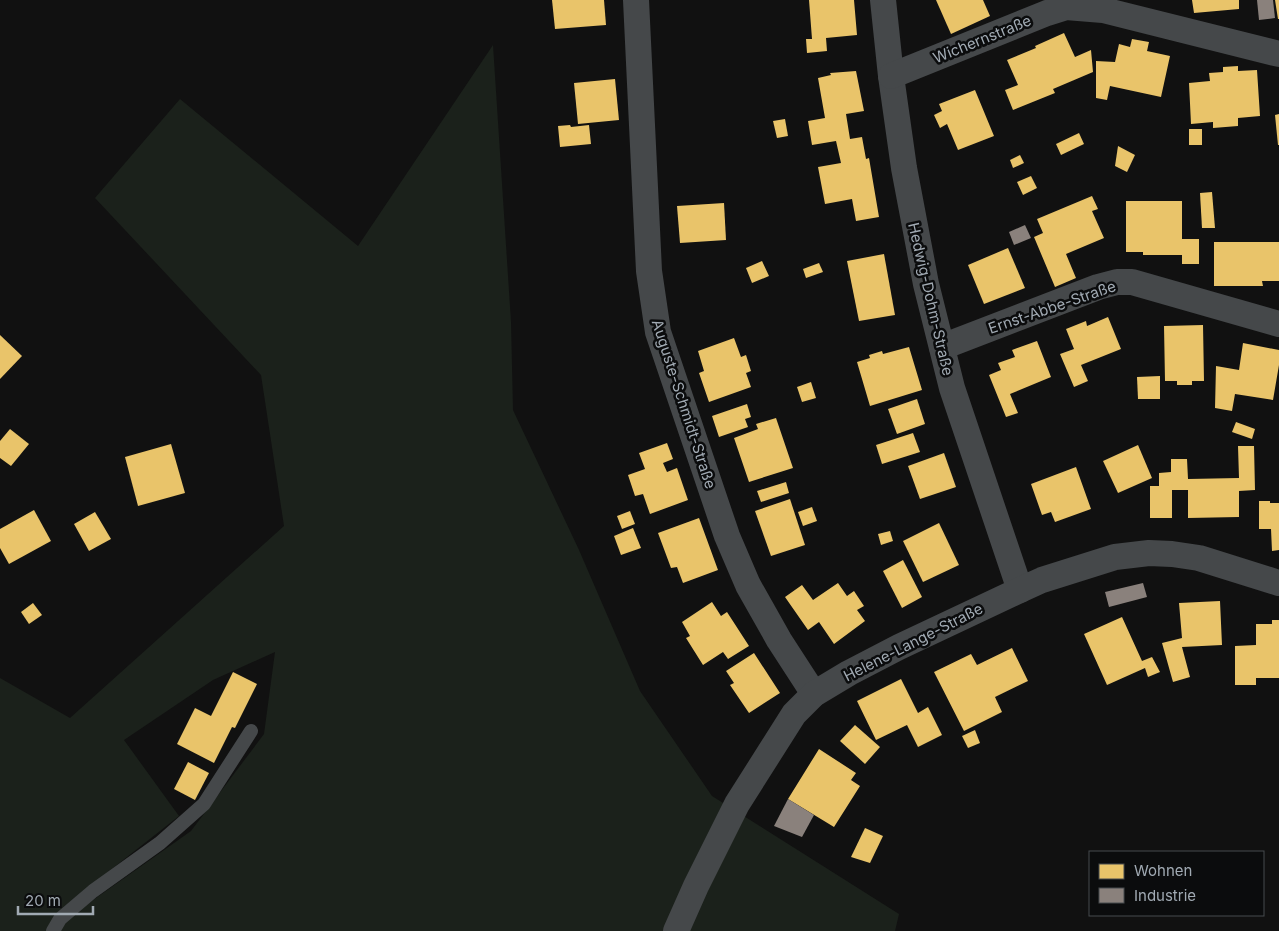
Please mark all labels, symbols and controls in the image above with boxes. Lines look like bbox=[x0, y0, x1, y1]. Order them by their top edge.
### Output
street label: Wichernstraße bbox=[930, 11, 1034, 67]
street label: Hedwig-Dohm-Straße bbox=[904, 221, 958, 377]
street label: Ernst-Abbe-Straße bbox=[986, 276, 1118, 338]
street label: Auguste-Schmidt-Straße bbox=[648, 317, 720, 491]
street label: Helene-Lange-Straße bbox=[840, 599, 986, 685]
legend bbox=[1089, 851, 1264, 916]
text: Wohnen bbox=[1134, 861, 1192, 880]
scale bar bbox=[18, 884, 92, 916]
text: Industrie bbox=[1134, 886, 1196, 905]
text: 20 m bbox=[25, 891, 61, 910]

